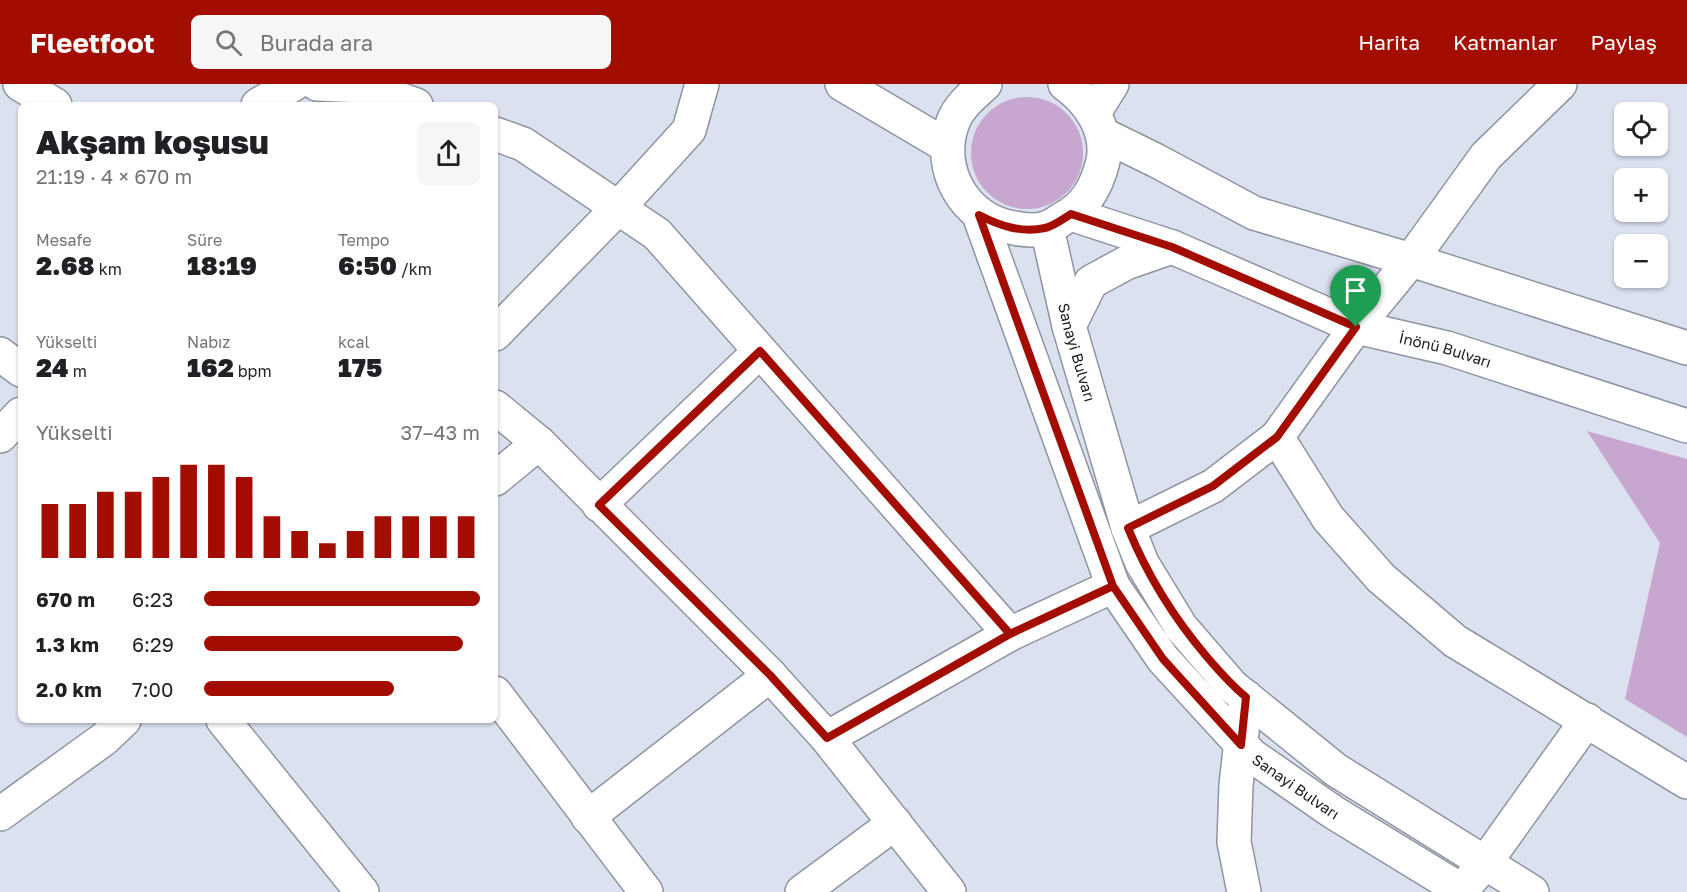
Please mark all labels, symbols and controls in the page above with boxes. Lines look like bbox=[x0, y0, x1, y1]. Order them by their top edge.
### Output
search box bbox=[191, 15, 611, 69]
text: Fleetfoot bbox=[30, 26, 155, 59]
icon: search bbox=[212, 26, 245, 59]
text: Burada ara bbox=[260, 29, 373, 56]
text: Harita bbox=[1358, 29, 1420, 55]
text: Katmanlar bbox=[1453, 29, 1558, 55]
text: Paylaş bbox=[1591, 29, 1657, 55]
map controls bbox=[1614, 102, 1668, 288]
button: locate bbox=[1614, 102, 1668, 156]
text: Akşam koşusu bbox=[36, 122, 269, 161]
button: share bbox=[417, 122, 480, 185]
text: 21:19 · 4 × 670 m bbox=[36, 164, 192, 188]
button: + bbox=[1614, 168, 1668, 222]
text: Mesafe bbox=[36, 230, 92, 250]
text: Süre bbox=[187, 230, 222, 250]
text: Tempo bbox=[338, 230, 389, 250]
button: − bbox=[1614, 234, 1668, 288]
text: 2.68 bbox=[36, 250, 95, 281]
text: 18:19 bbox=[187, 250, 257, 281]
text: 6:50 bbox=[338, 250, 397, 281]
text: km bbox=[95, 259, 122, 279]
text: /km bbox=[397, 259, 432, 279]
pin bbox=[1330, 265, 1381, 327]
icon: arrive bbox=[1339, 274, 1372, 307]
street label: Sanayi Bulvarı bbox=[1055, 301, 1100, 404]
street label: İnönü Bulvarı bbox=[1397, 328, 1494, 371]
text: Yükselti bbox=[36, 332, 97, 352]
text: Nabız bbox=[187, 332, 231, 352]
text: kcal bbox=[338, 332, 370, 352]
text: 24 bbox=[36, 352, 69, 383]
text: 162 bbox=[187, 352, 234, 383]
text: 175 bbox=[338, 352, 382, 383]
text: m bbox=[69, 361, 87, 381]
text: bpm bbox=[234, 361, 272, 381]
text: Yükselti bbox=[36, 420, 113, 444]
text: 37–43 m bbox=[401, 420, 480, 444]
text: 670 m bbox=[36, 587, 95, 611]
text: 6:23 bbox=[132, 587, 173, 611]
text: 1.3 km bbox=[36, 632, 99, 656]
text: 6:29 bbox=[132, 632, 174, 656]
text: 2.0 km bbox=[36, 677, 102, 701]
text: 7:00 bbox=[132, 677, 173, 701]
street label: Sanayi Bulvarı bbox=[1249, 750, 1343, 823]

